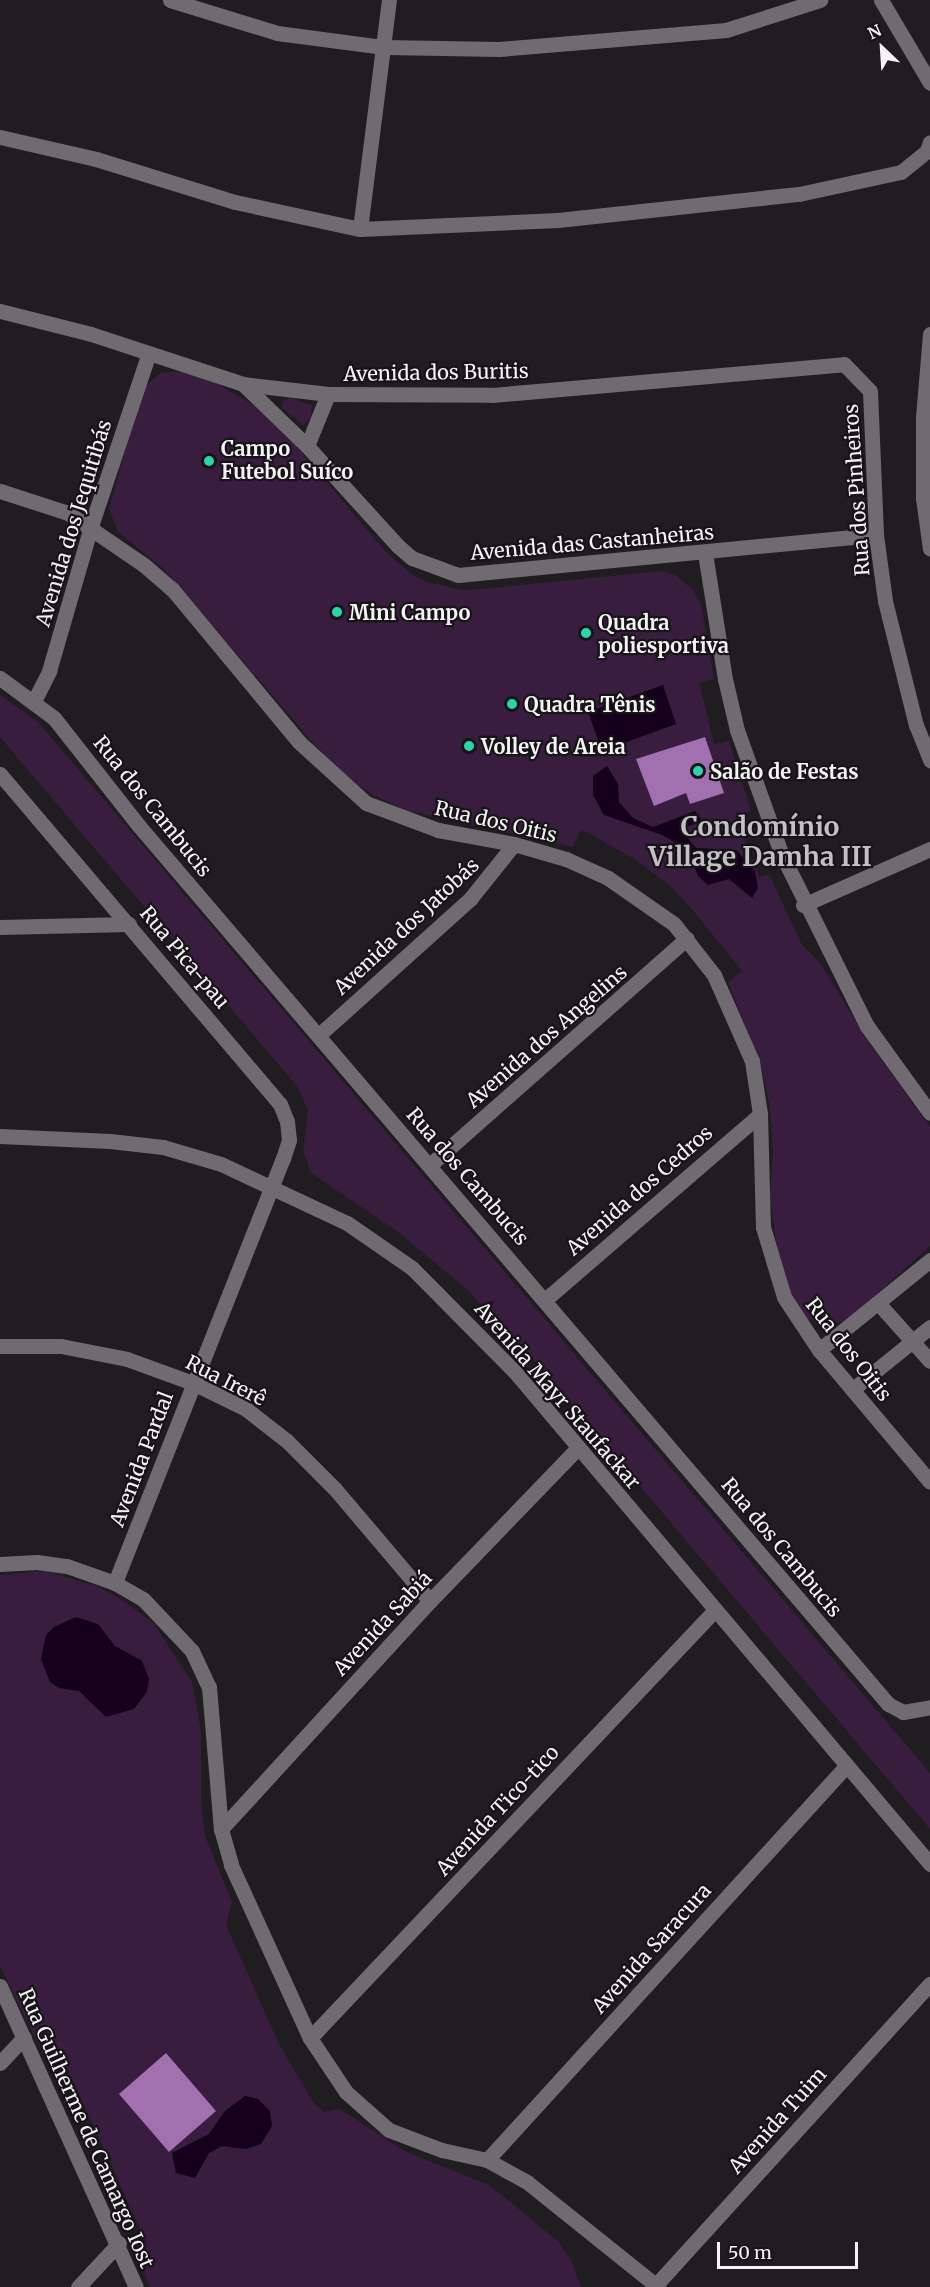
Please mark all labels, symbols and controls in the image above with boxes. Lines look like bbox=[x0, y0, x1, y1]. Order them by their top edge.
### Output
north arrow bbox=[852, 18, 912, 78]
text: N bbox=[864, 20, 884, 43]
street label: Avenida dos Buritis bbox=[343, 358, 529, 386]
street label: Rua dos Pinheiros bbox=[838, 403, 874, 577]
street label: Avenida dos Jequitibás bbox=[30, 417, 116, 629]
place label: Campo Futebol Suíco bbox=[221, 437, 353, 484]
marker: Campo Futebol Suíco bbox=[202, 454, 216, 468]
street label: Avenida das Castanheiras bbox=[469, 519, 715, 565]
place label: Mini Campo bbox=[349, 600, 470, 624]
marker: Mini Campo bbox=[330, 605, 344, 619]
place label: Quadra poliesportiva bbox=[598, 610, 729, 657]
marker: Quadra poliesportiva bbox=[579, 626, 593, 640]
place label: Quadra Tênis bbox=[524, 692, 656, 716]
marker: Quadra Tênis bbox=[505, 697, 519, 711]
street label: Rua dos Cambucis bbox=[89, 731, 217, 881]
place label: Volley de Areia bbox=[481, 734, 626, 758]
marker: Volley de Areia bbox=[462, 739, 476, 753]
place label: Salão de Festas bbox=[710, 759, 858, 783]
marker: Salão de Festas bbox=[691, 764, 705, 778]
street label: Rua dos Oitis bbox=[432, 795, 560, 847]
district label: Condomínio Village Damha III bbox=[648, 811, 872, 873]
street label: Avenida dos Jatobás bbox=[329, 853, 483, 999]
street label: Rua Pica-pau bbox=[135, 901, 235, 1013]
street label: Avenida dos Angelins bbox=[461, 960, 631, 1112]
street label: Rua dos Cambucis bbox=[402, 1102, 534, 1250]
street label: Avenida dos Cedros bbox=[561, 1120, 717, 1260]
street label: Rua dos Oitis bbox=[801, 1292, 897, 1406]
street label: Avenida Mayr Staufackar bbox=[470, 1296, 646, 1494]
street label: Rua Irerê bbox=[182, 1350, 270, 1410]
street label: Avenida Pardal bbox=[104, 1388, 178, 1530]
street label: Rua dos Cambucis bbox=[717, 1472, 847, 1622]
street label: Avenida Sabiá bbox=[328, 1566, 436, 1680]
street label: Avenida Tico-tico bbox=[431, 1740, 563, 1880]
street label: Avenida Saracura bbox=[586, 1878, 716, 2018]
street label: Rua Guilherme de Camargo Iost bbox=[14, 1984, 160, 2272]
street label: Avenida Tuim bbox=[723, 2062, 831, 2178]
scale bar bbox=[720, 2230, 861, 2268]
text: 50 m bbox=[728, 2241, 772, 2264]

